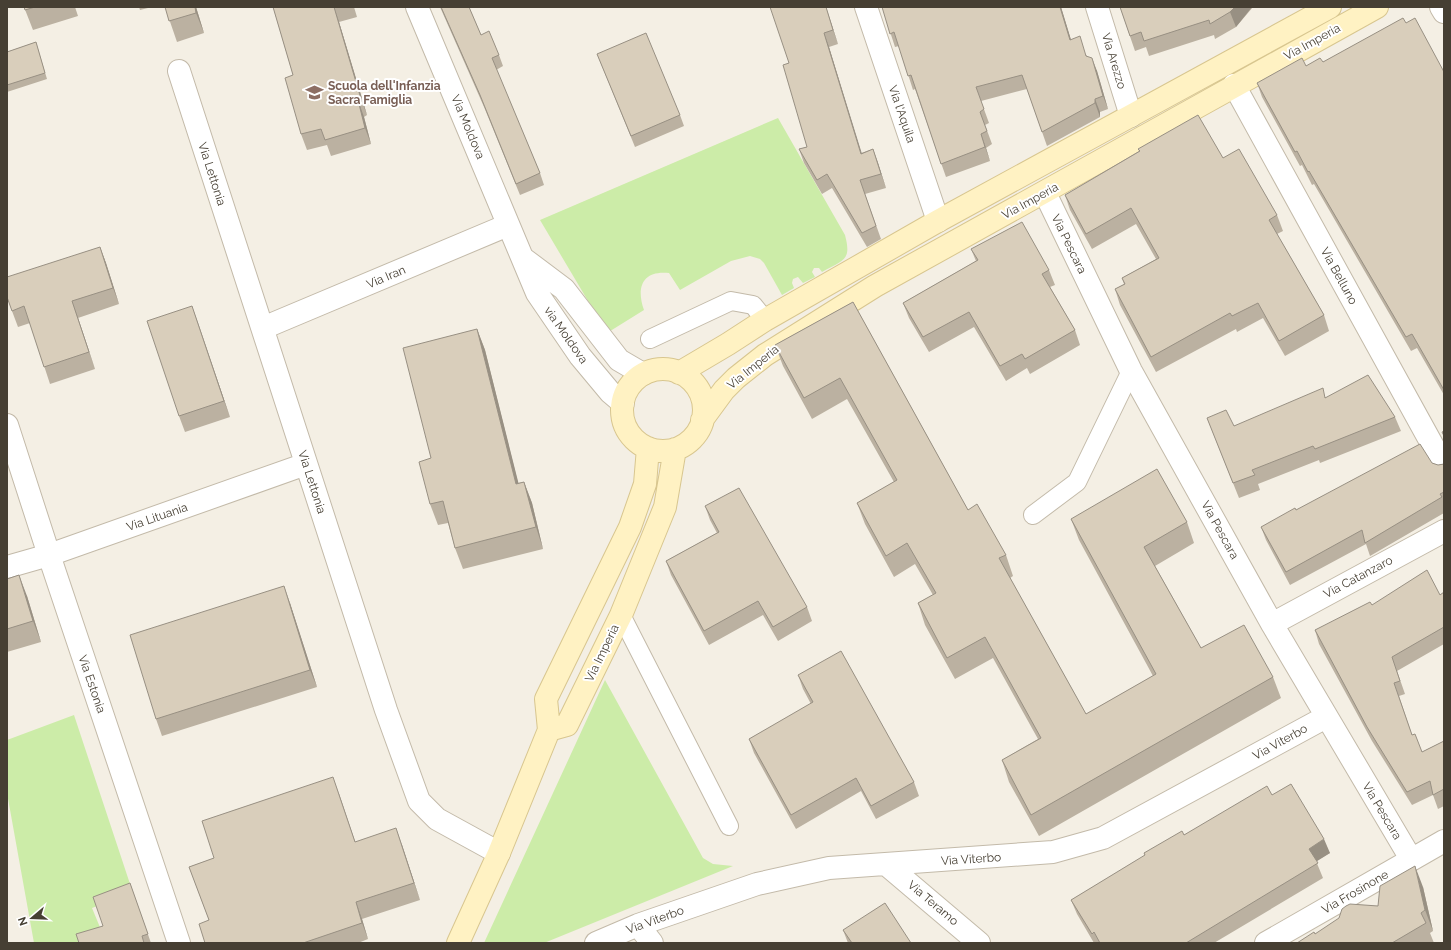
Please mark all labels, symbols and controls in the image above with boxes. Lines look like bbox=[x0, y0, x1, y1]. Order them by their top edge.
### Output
street label: Via Imperia bbox=[1281, 21, 1343, 63]
street label: Via Arezzo bbox=[1099, 31, 1129, 91]
place label: Scuola dell'Infanzia Sacra Famiglia bbox=[328, 79, 441, 107]
school or university icon: Scuola dell'Infanzia Sacra Famiglia bbox=[305, 83, 325, 103]
street label: Via l'Aquila bbox=[886, 83, 918, 145]
street label: Via Moldova bbox=[448, 93, 488, 161]
street label: Via Lettonia bbox=[195, 141, 229, 207]
street label: Via Imperia bbox=[999, 180, 1061, 222]
street label: Via Pescara bbox=[1049, 212, 1089, 276]
street label: Via Belluno bbox=[1318, 245, 1360, 307]
street label: Via Iran bbox=[364, 263, 408, 291]
street label: via Moldova bbox=[541, 304, 591, 366]
street label: Via Imperia bbox=[724, 342, 782, 392]
street label: Via Lettonia bbox=[295, 449, 329, 515]
street label: Via Pescara bbox=[1198, 498, 1242, 562]
street label: Via Lituania bbox=[125, 500, 189, 534]
street label: Via Catanzaro bbox=[1321, 553, 1395, 601]
street label: Via Imperia bbox=[582, 622, 622, 684]
street label: Via Estonia bbox=[76, 653, 108, 715]
street label: Via Viterbo bbox=[1250, 721, 1310, 763]
street label: Via Pescara bbox=[1359, 780, 1405, 842]
street label: Via Viterbo bbox=[940, 850, 1002, 868]
street label: Via Frosinone bbox=[1319, 867, 1391, 917]
street label: Via Teramo bbox=[905, 878, 961, 928]
north arrow bbox=[12, 898, 52, 938]
street label: Via Viterbo bbox=[624, 903, 686, 937]
text: N bbox=[16, 915, 31, 927]

